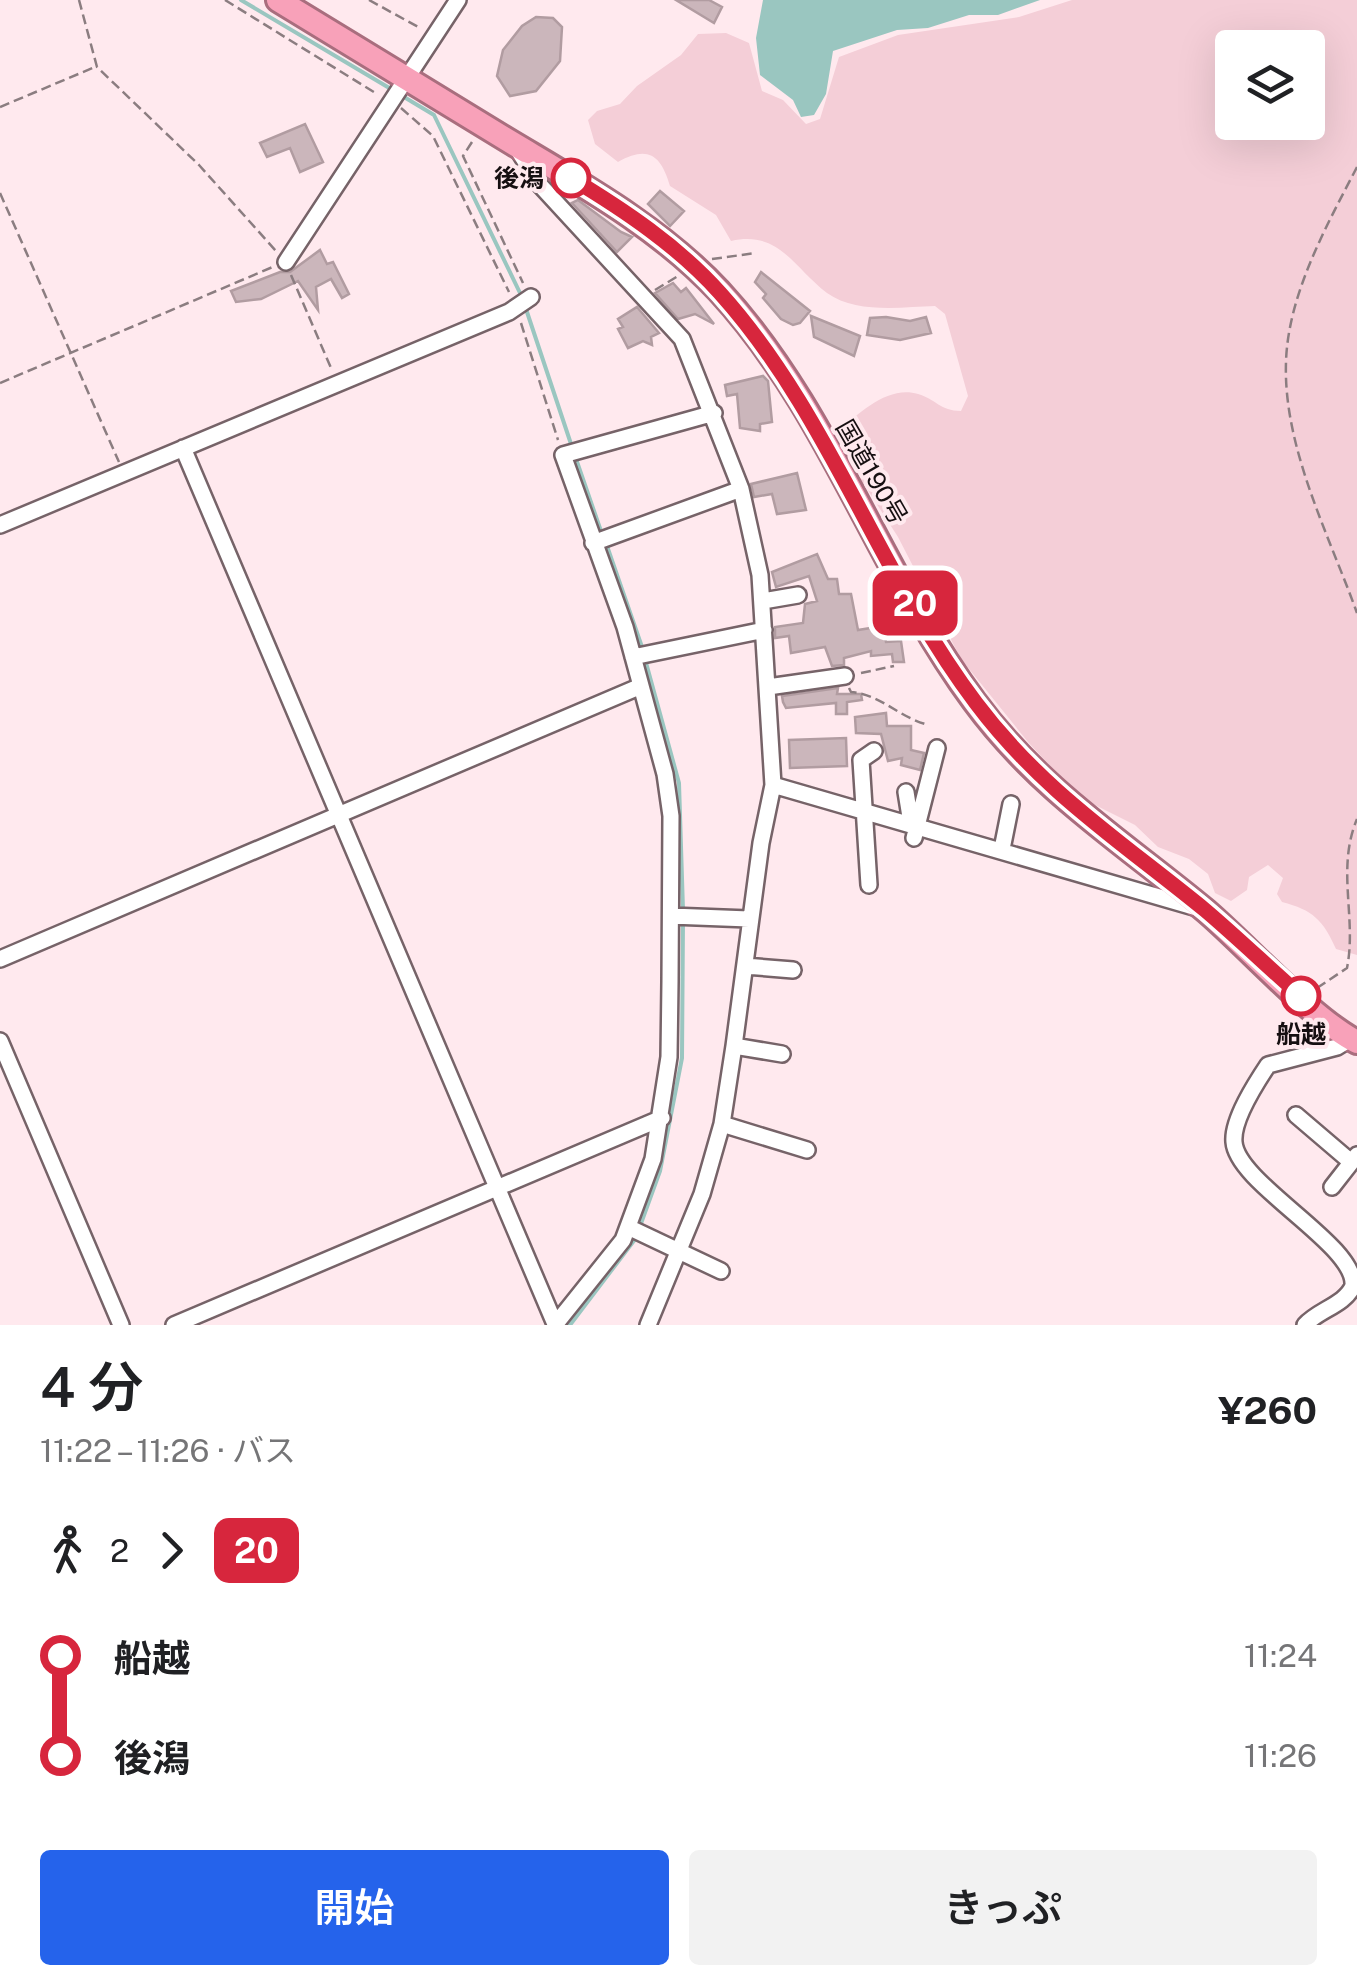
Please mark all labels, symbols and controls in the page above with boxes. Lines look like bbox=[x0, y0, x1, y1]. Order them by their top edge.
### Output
map controls bbox=[1215, 30, 1325, 140]
button: layers bbox=[1215, 30, 1325, 140]
marker: 後潟 bbox=[552, 159, 590, 197]
place label: 後潟 bbox=[494, 163, 544, 193]
street label: 国道190号 bbox=[830, 414, 914, 530]
line badge: 20 bbox=[870, 570, 960, 636]
text: 20 bbox=[893, 583, 937, 624]
marker: 船越 bbox=[1282, 977, 1320, 1015]
place label: 船越 bbox=[1276, 1019, 1326, 1049]
text: 4 分 bbox=[40, 1355, 143, 1419]
text: ¥260 bbox=[1218, 1388, 1317, 1433]
text: 11:22 – 11:26 · バス bbox=[40, 1432, 296, 1469]
icon: walk bbox=[40, 1523, 95, 1578]
icon: forward bbox=[144, 1523, 199, 1578]
text: 20 bbox=[234, 1530, 279, 1571]
text: 2 bbox=[110, 1532, 129, 1569]
text: 船越 bbox=[114, 1636, 190, 1681]
text: 11:24 bbox=[1244, 1637, 1317, 1674]
text: 後潟 bbox=[114, 1736, 190, 1781]
text: 11:26 bbox=[1244, 1737, 1317, 1774]
button: 開始 bbox=[40, 1850, 669, 1965]
button: きっぷ bbox=[689, 1850, 1317, 1965]

